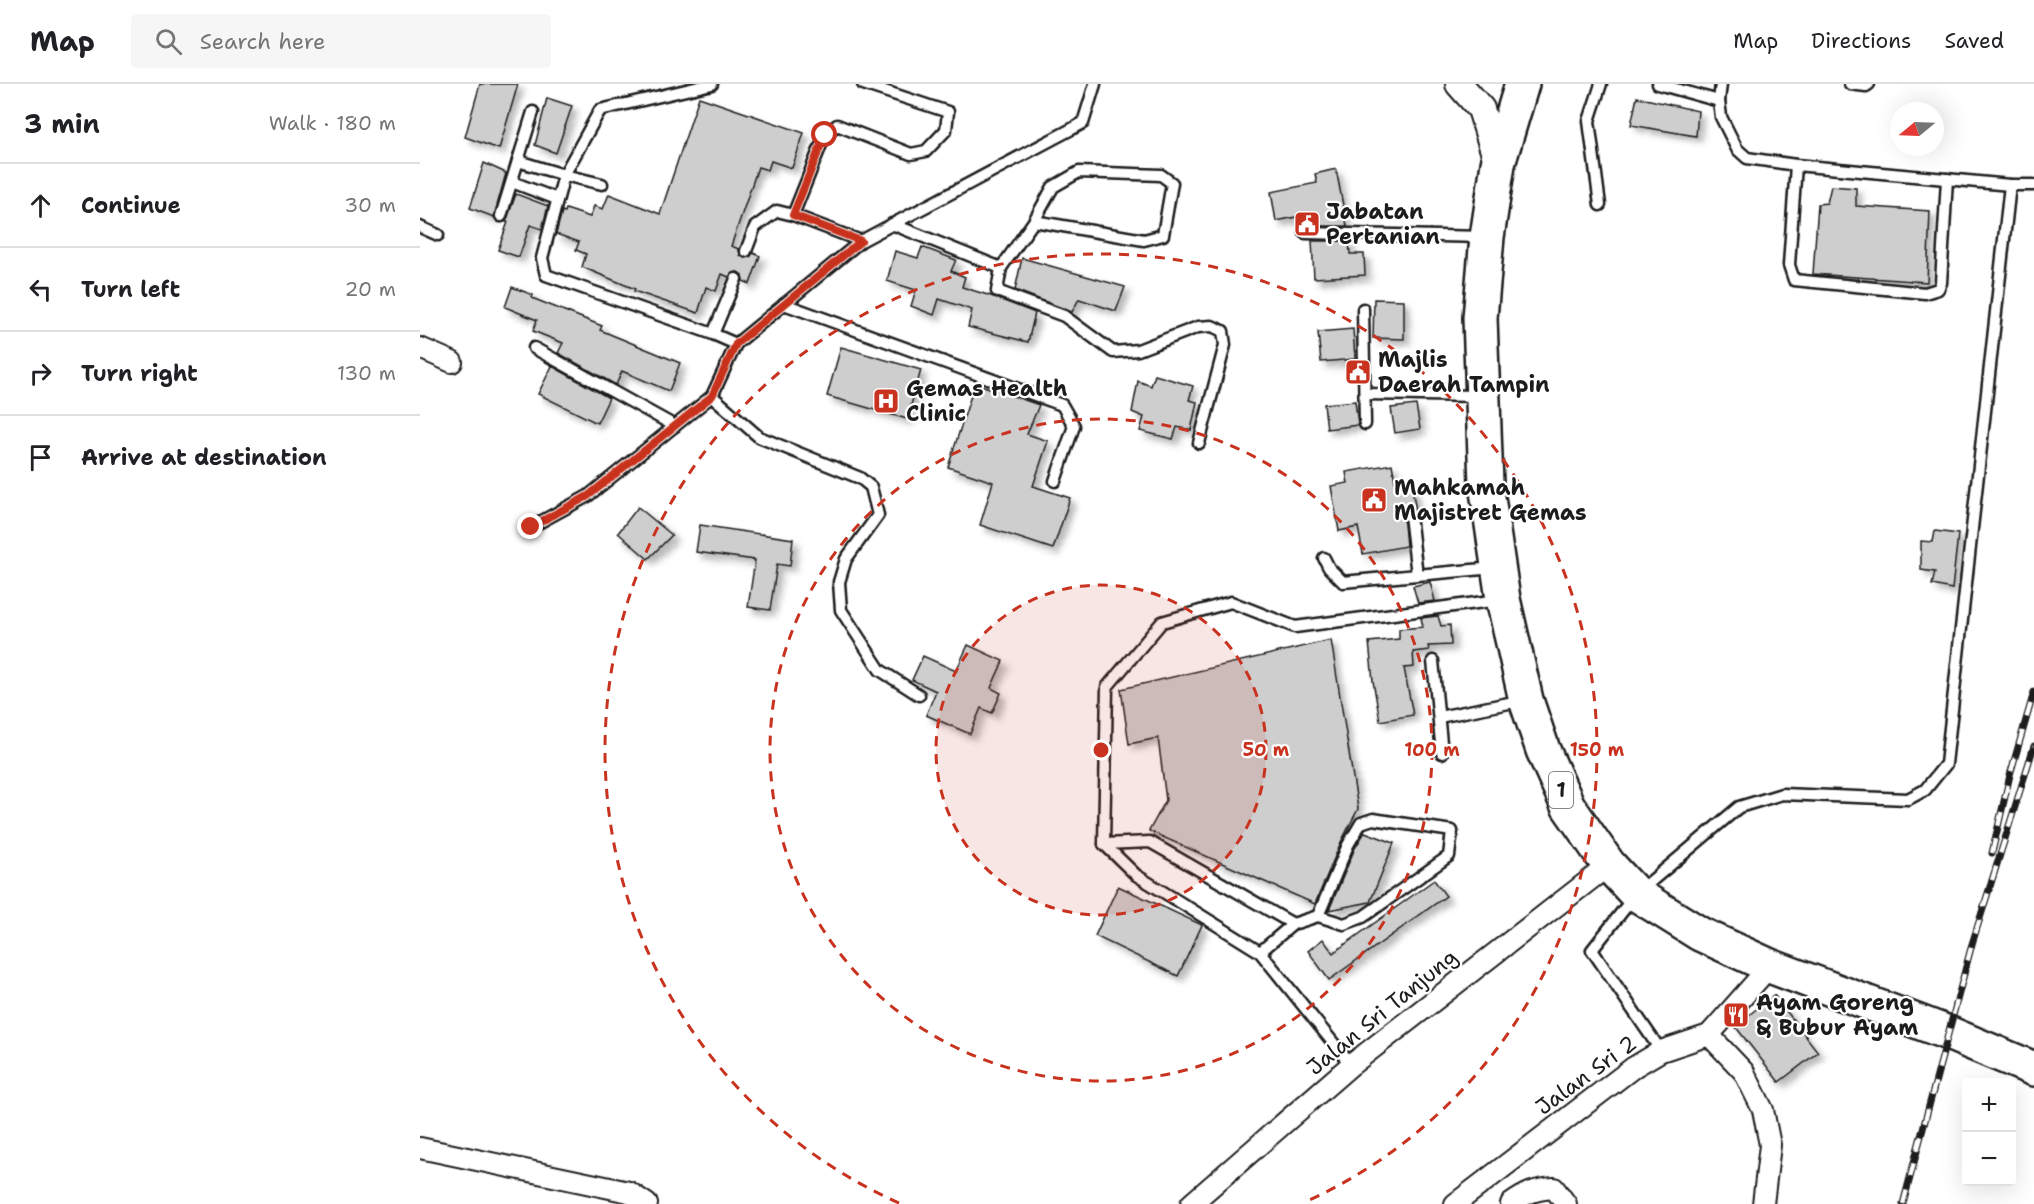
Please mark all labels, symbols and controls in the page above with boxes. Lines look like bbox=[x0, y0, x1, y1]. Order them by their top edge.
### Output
search box bbox=[131, 14, 551, 68]
text: Map bbox=[30, 22, 95, 60]
icon: search bbox=[152, 25, 185, 58]
text: Search here bbox=[200, 27, 325, 56]
text: Map bbox=[1733, 27, 1778, 55]
text: Directions bbox=[1811, 27, 1911, 55]
text: Saved bbox=[1944, 27, 2004, 55]
north arrow bbox=[1890, 102, 1944, 156]
text: 3 min bbox=[24, 106, 100, 141]
text: Walk · 180 m bbox=[269, 110, 396, 136]
route start bbox=[811, 121, 837, 147]
icon: ahead bbox=[24, 189, 57, 222]
text: Continue bbox=[81, 191, 181, 220]
text: 30 m bbox=[344, 192, 396, 218]
place label: Jabatan Pertanian bbox=[1326, 197, 1440, 251]
public building icon: Jabatan Pertanian bbox=[1292, 209, 1322, 239]
icon: left bbox=[24, 273, 57, 306]
text: Turn left bbox=[81, 275, 180, 304]
text: 20 m bbox=[345, 276, 396, 302]
place label: Majlis Daerah Tampin bbox=[1378, 345, 1550, 399]
icon: right bbox=[24, 357, 57, 390]
public building icon: Majlis Daerah Tampin bbox=[1343, 357, 1373, 387]
text: Turn right bbox=[81, 359, 198, 388]
text: 130 m bbox=[337, 360, 396, 386]
place label: Gemas Health Clinic bbox=[906, 374, 1068, 428]
hospital icon: Gemas Health Clinic bbox=[871, 386, 901, 416]
icon: arrive bbox=[24, 441, 57, 474]
text: Arrive at destination bbox=[81, 443, 327, 472]
place label: Mahkamah Majistret Gemas bbox=[1394, 473, 1587, 527]
public building icon: Mahkamah Majistret Gemas bbox=[1359, 485, 1389, 515]
route end bbox=[517, 513, 543, 539]
text: 50 m bbox=[1243, 738, 1290, 762]
text: 100 m bbox=[1404, 738, 1460, 762]
text: 150 m bbox=[1570, 738, 1625, 762]
centre of rings bbox=[1091, 740, 1111, 760]
road number: 1 bbox=[1549, 772, 1573, 808]
street label: Jalan Sri Tanjung bbox=[1301, 942, 1463, 1082]
place label: Ayam Goreng & Bubur Ayam bbox=[1756, 988, 1918, 1042]
restaurant icon: Ayam Goreng & Bubur Ayam bbox=[1721, 1000, 1751, 1030]
street label: Jalan Sri 2 bbox=[1530, 1029, 1642, 1121]
map controls bbox=[1962, 1078, 2016, 1186]
button: + bbox=[1962, 1078, 2016, 1132]
button: − bbox=[1962, 1132, 2016, 1186]

